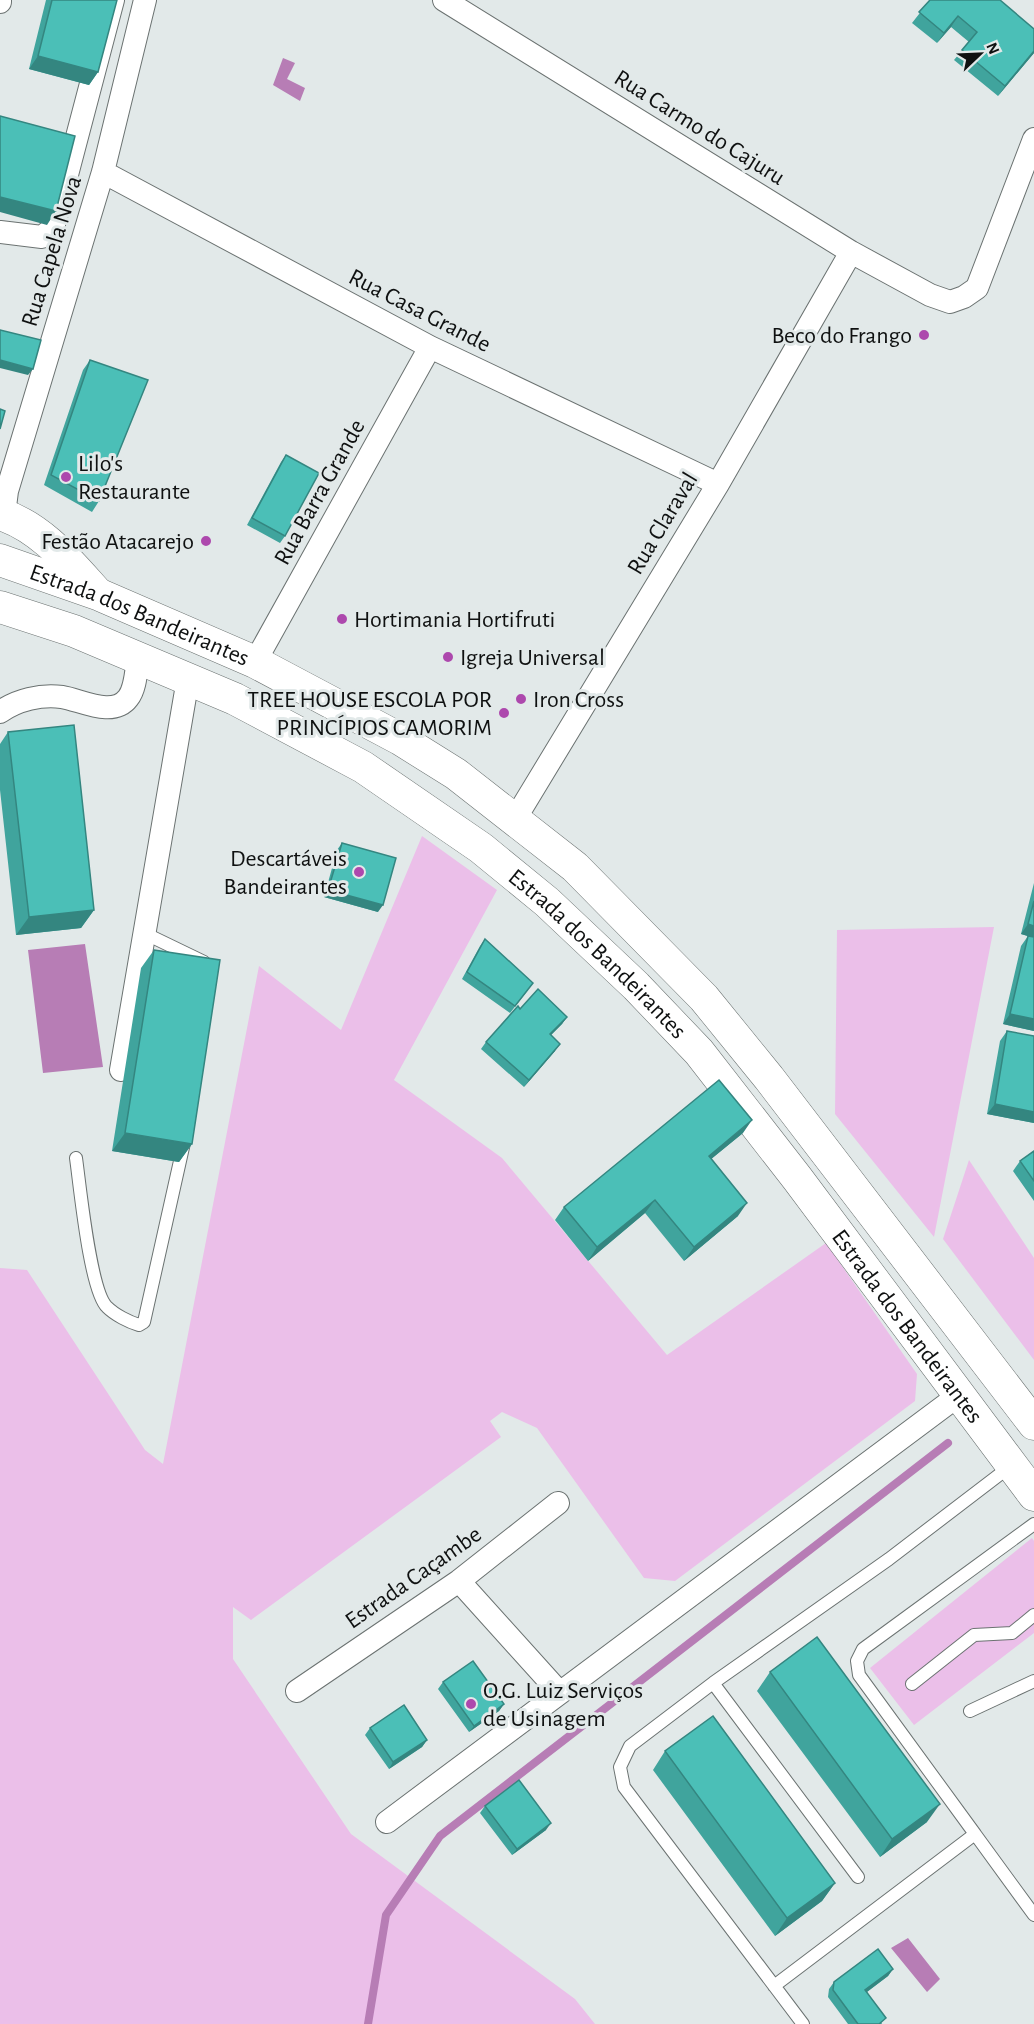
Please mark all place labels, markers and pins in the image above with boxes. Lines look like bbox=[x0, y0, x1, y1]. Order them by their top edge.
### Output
place label: Beco do Frango bbox=[771, 324, 912, 348]
marker: Beco do Frango bbox=[917, 328, 931, 342]
place label: Lilo's Restaurante bbox=[78, 452, 190, 504]
marker: Lilo's Restaurante bbox=[59, 470, 73, 484]
place label: Festão Atacarejo bbox=[41, 530, 194, 554]
marker: Festão Atacarejo bbox=[199, 534, 213, 548]
place label: Hortimania Hortifruti bbox=[354, 608, 555, 632]
marker: Hortimania Hortifruti bbox=[335, 612, 349, 626]
place label: Igreja Universal bbox=[460, 646, 605, 670]
marker: Igreja Universal bbox=[441, 650, 455, 664]
place label: TREE HOUSE ESCOLA POR PRINCÍPIOS CAMORIM bbox=[247, 688, 492, 740]
place label: Iron Cross bbox=[533, 688, 624, 712]
marker: Iron Cross bbox=[514, 692, 528, 706]
marker: TREE HOUSE ESCOLA POR PRINCÍPIOS CAMORIM bbox=[497, 706, 511, 720]
place label: Descartáveis Bandeirantes bbox=[224, 847, 347, 899]
marker: Descartáveis Bandeirantes bbox=[352, 865, 366, 879]
place label: O.G. Luiz Serviços de Usinagem bbox=[483, 1679, 643, 1731]
marker: O.G. Luiz Serviços de Usinagem bbox=[464, 1697, 478, 1711]

